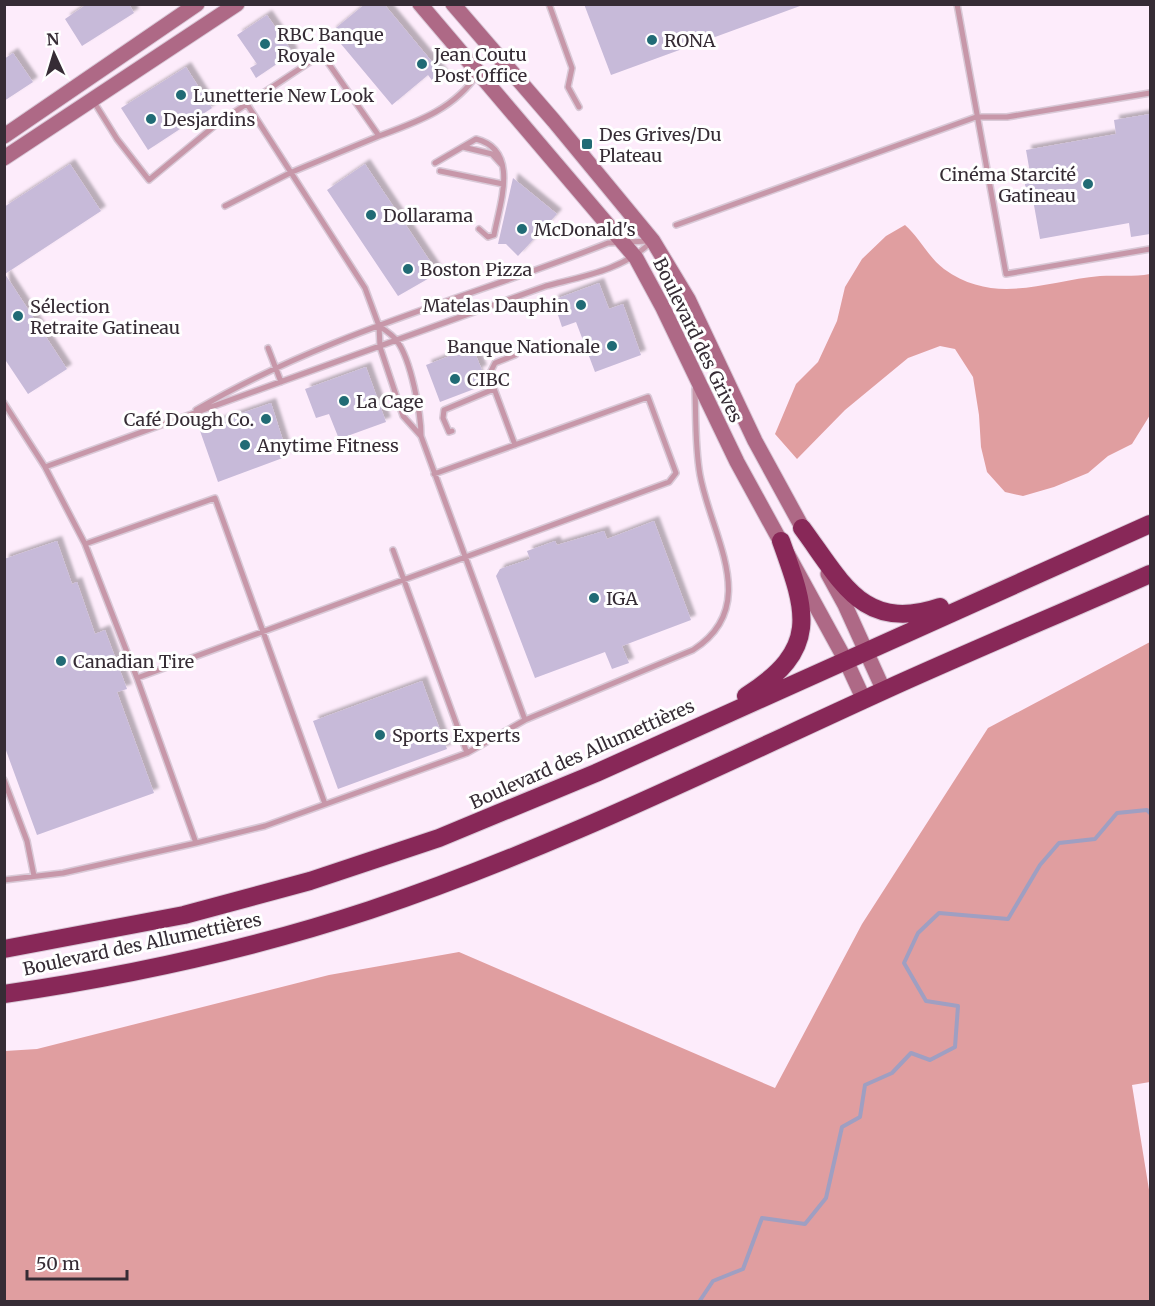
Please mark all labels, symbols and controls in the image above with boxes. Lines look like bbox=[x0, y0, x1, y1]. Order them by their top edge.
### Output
place label: RBC Banque Royale bbox=[277, 23, 384, 67]
north arrow bbox=[24, 24, 84, 84]
text: N bbox=[46, 29, 60, 49]
place label: RONA bbox=[664, 29, 716, 52]
marker: RONA bbox=[645, 33, 659, 47]
marker: RBC Banque Royale bbox=[258, 37, 272, 51]
place label: Jean Coutu Post Office bbox=[433, 43, 527, 87]
marker: Jean Coutu Post Office bbox=[415, 57, 429, 71]
place label: Lunetterie New Look bbox=[193, 84, 375, 107]
marker: Lunetterie New Look bbox=[174, 88, 188, 102]
place label: Desjardins bbox=[163, 108, 255, 131]
marker: Desjardins bbox=[144, 112, 158, 126]
place label: Des Grives/Du Plateau bbox=[599, 123, 722, 167]
marker: Des Grives/Du Plateau bbox=[580, 137, 594, 151]
place label: Cinéma Starcité Gatineau bbox=[940, 163, 1076, 207]
marker: Cinéma Starcité Gatineau bbox=[1081, 177, 1095, 191]
place label: Dollarama bbox=[383, 204, 473, 227]
marker: Dollarama bbox=[364, 208, 378, 222]
place label: McDonald's bbox=[534, 218, 636, 241]
marker: McDonald's bbox=[515, 222, 529, 236]
street label: Boulevard des Grives bbox=[648, 254, 748, 426]
place label: Boston Pizza bbox=[420, 258, 533, 281]
marker: Boston Pizza bbox=[401, 262, 415, 276]
place label: Matelas Dauphin bbox=[423, 294, 569, 317]
place label: Sélection Retraite Gatineau bbox=[30, 295, 180, 339]
marker: Matelas Dauphin bbox=[574, 298, 588, 312]
marker: Sélection Retraite Gatineau bbox=[11, 309, 25, 323]
place label: Banque Nationale bbox=[447, 335, 600, 358]
marker: Banque Nationale bbox=[605, 339, 619, 353]
place label: CIBC bbox=[467, 368, 510, 391]
marker: CIBC bbox=[448, 372, 462, 386]
place label: La Cage bbox=[356, 390, 423, 413]
marker: La Cage bbox=[337, 394, 351, 408]
place label: Café Dough Co. bbox=[124, 408, 254, 431]
marker: Café Dough Co. bbox=[259, 412, 273, 426]
place label: Anytime Fitness bbox=[256, 434, 399, 457]
marker: Anytime Fitness bbox=[238, 438, 252, 452]
place label: IGA bbox=[606, 587, 638, 610]
marker: IGA bbox=[587, 591, 601, 605]
place label: Canadian Tire bbox=[73, 650, 194, 673]
marker: Canadian Tire bbox=[54, 654, 68, 668]
street label: Boulevard des Allumettières bbox=[466, 694, 698, 814]
place label: Sports Experts bbox=[392, 724, 520, 747]
marker: Sports Experts bbox=[373, 728, 387, 742]
street label: Boulevard des Allumettières bbox=[21, 907, 264, 981]
scale bar bbox=[27, 1243, 128, 1281]
text: 50 m bbox=[36, 1252, 80, 1275]

